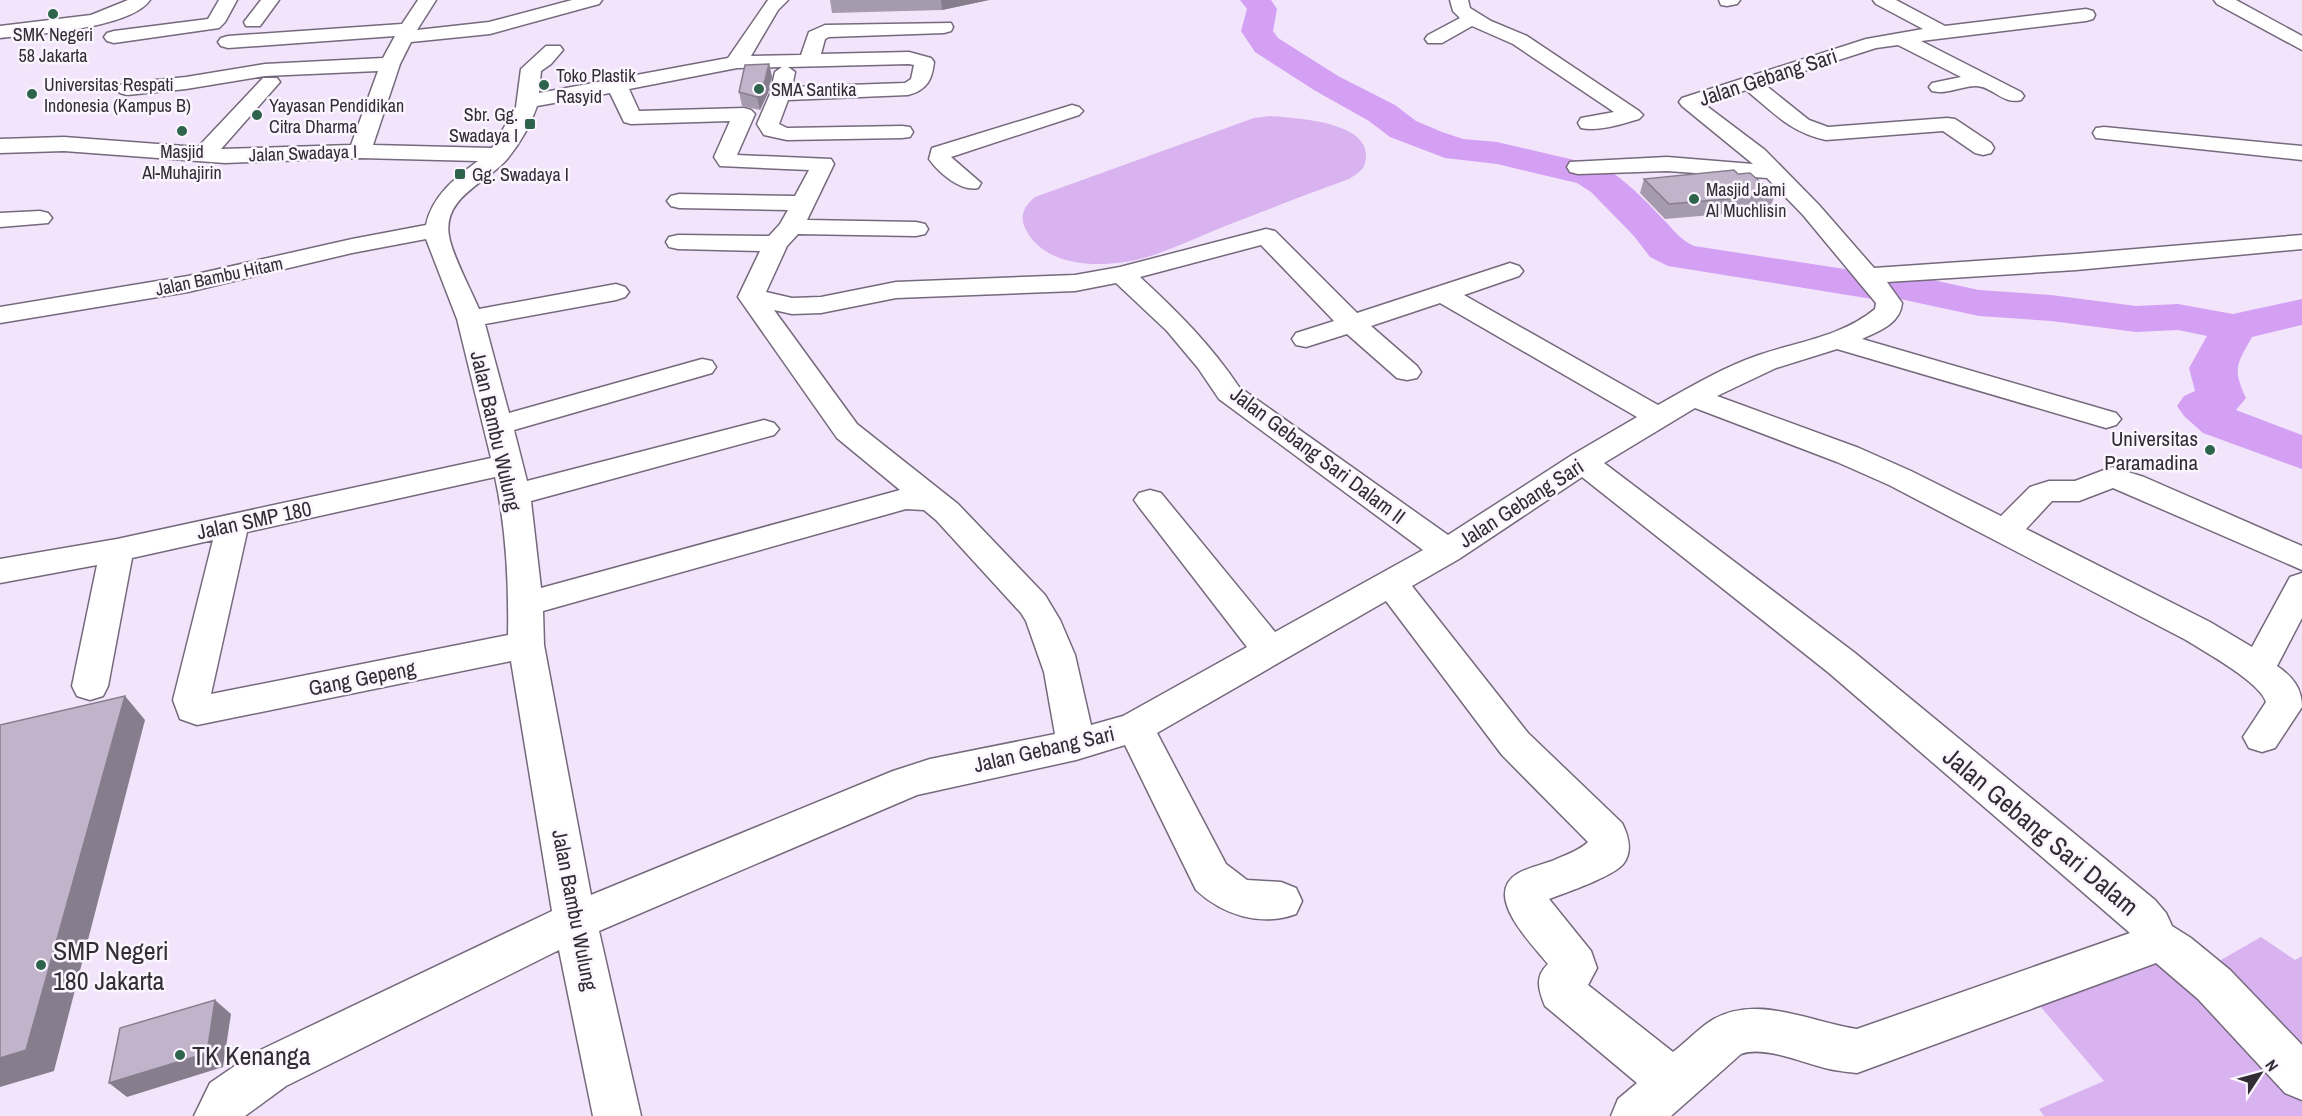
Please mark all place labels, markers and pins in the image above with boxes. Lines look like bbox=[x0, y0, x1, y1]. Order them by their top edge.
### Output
marker: SMK Negeri 58 Jakarta bbox=[46, 7, 60, 21]
place label: SMK Negeri 58 Jakarta bbox=[13, 22, 93, 68]
place label: Toko Plastik Rasyid bbox=[556, 63, 636, 109]
place label: Universitas Respati Indonesia (Kampus B) bbox=[44, 72, 191, 118]
place label: SMA Santika bbox=[771, 77, 856, 102]
marker: Toko Plastik Rasyid bbox=[537, 78, 551, 92]
marker: SMA Santika bbox=[752, 82, 766, 96]
marker: Universitas Respati Indonesia (Kampus B) bbox=[25, 87, 39, 101]
place label: Yayasan Pendidikan Citra Dharma bbox=[269, 93, 404, 139]
place label: Sbr. Gg. Swadaya I bbox=[449, 102, 518, 148]
marker: Yayasan Pendidikan Citra Dharma bbox=[250, 108, 264, 122]
marker: Sbr. Gg. Swadaya I bbox=[523, 117, 537, 131]
marker: Masjid Al-Muhajirin bbox=[175, 124, 189, 138]
place label: Masjid Al-Muhajirin bbox=[141, 139, 222, 185]
place label: Gg. Swadaya I bbox=[472, 162, 569, 187]
marker: Gg. Swadaya I bbox=[453, 167, 467, 181]
place label: Masjid Jami Al Muchlisin bbox=[1705, 177, 1786, 223]
marker: Masjid Jami Al Muchlisin bbox=[1687, 192, 1701, 206]
place label: Universitas Paramadina bbox=[2104, 424, 2198, 477]
marker: Universitas Paramadina bbox=[2203, 443, 2217, 457]
place label: SMP Negeri 180 Jakarta bbox=[53, 933, 169, 998]
marker: SMP Negeri 180 Jakarta bbox=[34, 958, 48, 972]
place label: TK Kenanga bbox=[192, 1038, 311, 1073]
marker: TK Kenanga bbox=[173, 1048, 187, 1062]

